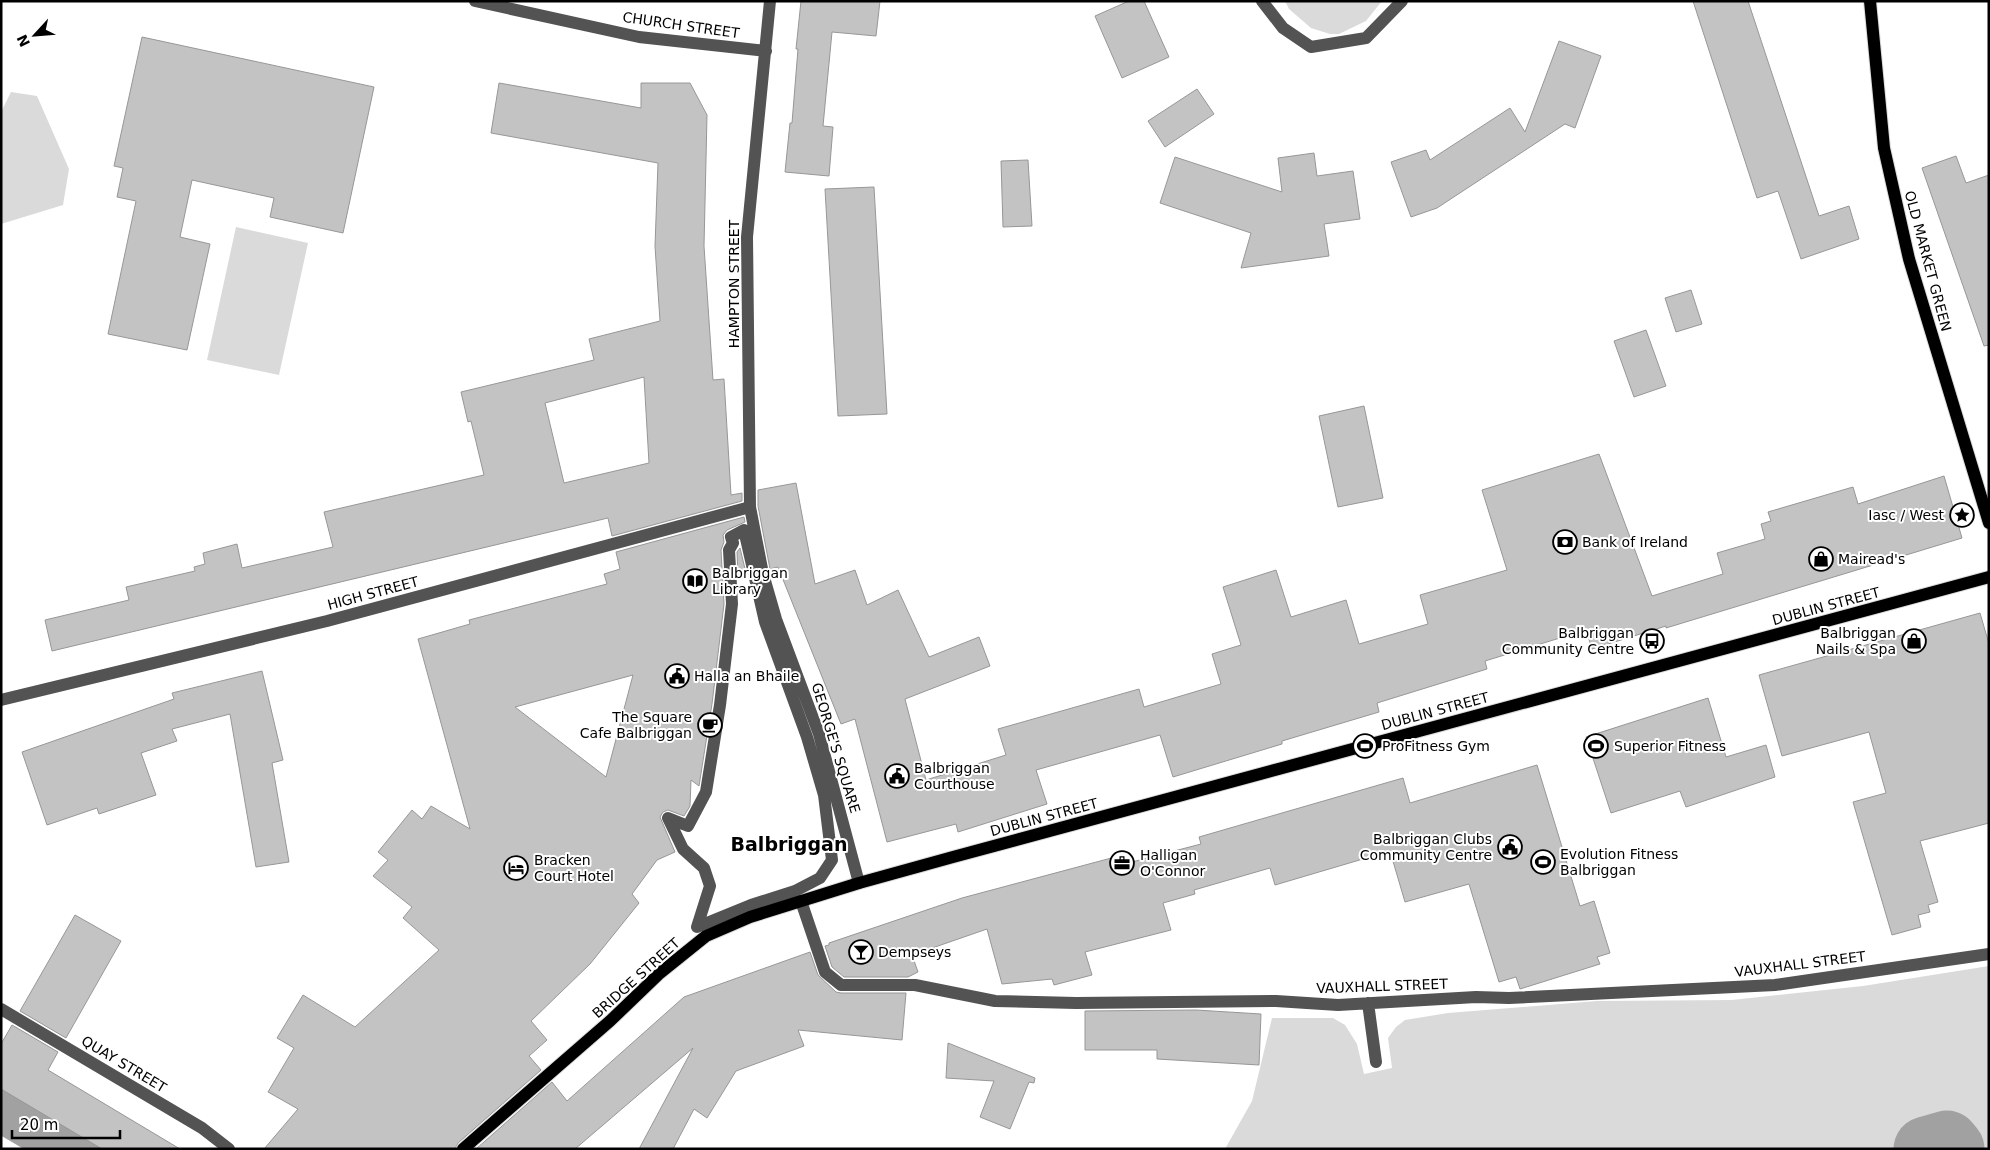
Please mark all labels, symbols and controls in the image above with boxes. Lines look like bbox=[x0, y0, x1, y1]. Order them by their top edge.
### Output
street label: CHURCH STREET bbox=[622, 9, 741, 41]
north arrow bbox=[10, 10, 60, 60]
text: N bbox=[14, 32, 33, 49]
street label: OLD MARKET GREEN bbox=[1901, 189, 1955, 333]
street label: HAMPTON STREET bbox=[726, 219, 742, 348]
place icon: Iasc / West bbox=[1949, 502, 1975, 528]
place label: Iasc / West bbox=[1868, 507, 1944, 523]
bank icon: Bank of Ireland bbox=[1552, 529, 1578, 555]
place label: Bank of Ireland bbox=[1582, 534, 1688, 550]
shop icon: Mairead's bbox=[1808, 546, 1834, 572]
place label: Mairead's bbox=[1838, 551, 1905, 567]
place label: Balbriggan Library bbox=[712, 565, 788, 597]
library icon: Balbriggan Library bbox=[682, 568, 708, 594]
street label: HIGH STREET bbox=[326, 573, 421, 613]
street label: DUBLIN STREET bbox=[1770, 584, 1882, 628]
place label: Balbriggan Community Centre bbox=[1502, 625, 1634, 657]
place label: Balbriggan Nails & Spa bbox=[1816, 625, 1896, 657]
bus stop icon: Balbriggan Community Centre bbox=[1639, 628, 1665, 654]
shop icon: Balbriggan Nails & Spa bbox=[1901, 628, 1927, 654]
public building icon: Halla an Bhaile bbox=[664, 663, 690, 689]
place label: Halla an Bhaile bbox=[694, 668, 799, 684]
street label: GEORGE'S SQUARE bbox=[809, 681, 863, 815]
street label: DUBLIN STREET bbox=[1379, 689, 1491, 733]
place label: The Square Cafe Balbriggan bbox=[580, 709, 692, 741]
cafe icon: The Square Cafe Balbriggan bbox=[697, 712, 723, 738]
sports icon: ProFitness Gym bbox=[1352, 733, 1378, 759]
sports icon: Superior Fitness bbox=[1583, 733, 1609, 759]
place label: ProFitness Gym bbox=[1382, 738, 1490, 754]
place label: Superior Fitness bbox=[1614, 738, 1726, 754]
place label: Balbriggan Courthouse bbox=[914, 760, 995, 792]
public building icon: Balbriggan Courthouse bbox=[884, 763, 910, 789]
street label: DUBLIN STREET bbox=[988, 795, 1100, 839]
place label: Balbriggan Clubs Community Centre bbox=[1360, 831, 1492, 863]
district label: Balbriggan bbox=[731, 833, 847, 855]
public building icon: Balbriggan Clubs Community Centre bbox=[1497, 834, 1523, 860]
place label: Evolution Fitness Balbriggan bbox=[1560, 846, 1678, 878]
place label: Halligan O'Connor bbox=[1140, 847, 1206, 879]
sports icon: Evolution Fitness Balbriggan bbox=[1530, 849, 1556, 875]
office icon: Halligan O'Connor bbox=[1109, 850, 1135, 876]
place label: Bracken Court Hotel bbox=[534, 852, 614, 884]
hotel icon: Bracken Court Hotel bbox=[503, 855, 529, 881]
street label: BRIDGE STREET bbox=[589, 934, 683, 1021]
bar icon: Dempseys bbox=[848, 939, 874, 965]
place label: Dempseys bbox=[878, 944, 951, 960]
street label: VAUXHALL STREET bbox=[1734, 948, 1867, 980]
street label: VAUXHALL STREET bbox=[1316, 976, 1449, 996]
street label: QUAY STREET bbox=[79, 1032, 170, 1096]
scale bar bbox=[12, 1108, 120, 1140]
text: 20 m bbox=[20, 1116, 58, 1134]

